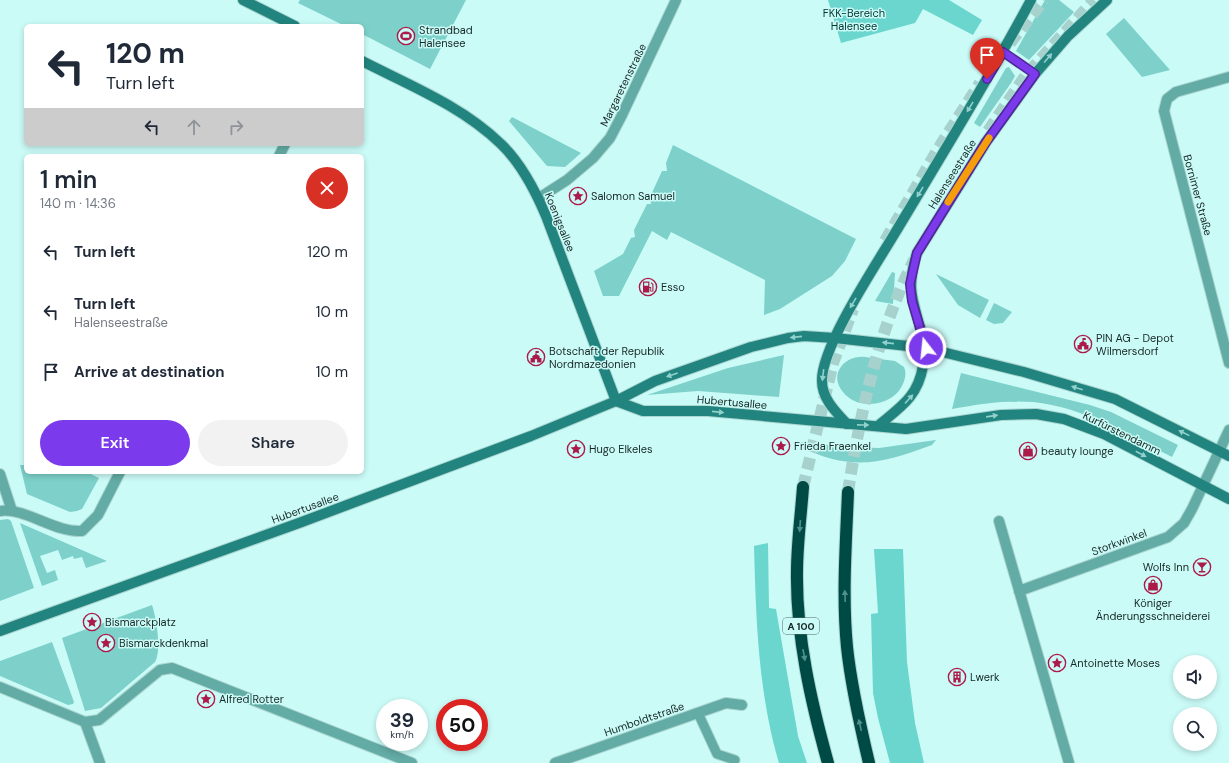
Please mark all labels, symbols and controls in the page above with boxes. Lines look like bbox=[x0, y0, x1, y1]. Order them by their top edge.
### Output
park label: FKK-Bereich Halensee bbox=[823, 6, 885, 33]
place label: Strandbad Halensee bbox=[419, 23, 473, 50]
sports icon: Strandbad Halensee bbox=[396, 26, 416, 46]
text: 120 m bbox=[106, 35, 185, 72]
pin bbox=[970, 38, 1004, 79]
icon: left bbox=[40, 40, 92, 92]
street label: Margaretenstraße bbox=[597, 41, 649, 129]
icon: arrive bbox=[976, 44, 998, 66]
one-way arrow bbox=[1044, 53, 1053, 64]
text: Turn left bbox=[106, 71, 175, 95]
one-way arrow bbox=[967, 101, 974, 113]
icon: left bbox=[141, 116, 163, 138]
icon: ahead bbox=[183, 116, 205, 138]
icon: right bbox=[225, 116, 247, 138]
street label: Halenseestraße bbox=[925, 137, 979, 211]
street label: Bornimer Straße bbox=[1180, 153, 1216, 237]
text: 1 min bbox=[40, 164, 97, 195]
button: close bbox=[306, 167, 348, 209]
place icon: Salomon Samuel bbox=[568, 186, 588, 206]
one-way arrow bbox=[916, 186, 923, 198]
place label: Salomon Samuel bbox=[591, 189, 675, 203]
street label: Koenigsallee bbox=[542, 190, 578, 254]
text: 140 m · 14:36 bbox=[40, 195, 116, 212]
icon: left bbox=[40, 241, 62, 263]
text: Turn left bbox=[74, 242, 135, 262]
text: 120 m bbox=[307, 242, 348, 262]
fuel station icon: Esso bbox=[638, 277, 658, 297]
place label: Esso bbox=[661, 280, 685, 294]
text: Turn left bbox=[74, 294, 135, 314]
one-way arrow bbox=[850, 297, 857, 309]
icon: left bbox=[40, 301, 62, 323]
text: 10 m bbox=[316, 302, 348, 322]
text: Halenseestraße bbox=[74, 314, 168, 331]
position arrow bbox=[905, 327, 947, 369]
place label: PIN AG - Depot Wilmersdorf bbox=[1096, 331, 1174, 358]
one-way arrow bbox=[790, 334, 802, 340]
public building icon: PIN AG - Depot Wilmersdorf bbox=[1073, 334, 1093, 354]
one-way arrow bbox=[882, 340, 894, 347]
place label: Botschaft der Republik Nordmazedonien bbox=[549, 344, 665, 371]
public building icon: Botschaft der Republik Nordmazedonien bbox=[526, 347, 546, 367]
icon: arrive bbox=[40, 361, 62, 383]
text: Arrive at destination bbox=[74, 362, 225, 382]
text: 10 m bbox=[316, 362, 348, 382]
one-way arrow bbox=[820, 369, 826, 381]
one-way arrow bbox=[666, 372, 678, 378]
one-way arrow bbox=[1071, 385, 1083, 391]
street label: Hubertusallee bbox=[696, 392, 768, 412]
one-way arrow bbox=[904, 394, 913, 405]
one-way arrow bbox=[712, 408, 724, 415]
street label: Kurfürstendamm bbox=[1081, 408, 1164, 458]
one-way arrow bbox=[986, 413, 998, 419]
button: Exit bbox=[40, 420, 190, 466]
button: Share bbox=[198, 420, 348, 466]
one-way arrow bbox=[857, 422, 870, 428]
one-way arrow bbox=[1179, 430, 1190, 436]
place icon: Frieda Fraenkel bbox=[771, 436, 791, 456]
place icon: Hugo Elkeles bbox=[566, 439, 586, 459]
place label: Frieda Fraenkel bbox=[794, 439, 871, 453]
shop icon: beauty lounge bbox=[1018, 441, 1038, 461]
place label: Hugo Elkeles bbox=[589, 442, 652, 456]
place label: beauty lounge bbox=[1041, 444, 1114, 458]
one-way arrow bbox=[1136, 451, 1147, 458]
street label: Hubertusallee bbox=[269, 489, 341, 527]
one-way arrow bbox=[797, 520, 804, 532]
street label: Storkwinkel bbox=[1089, 526, 1149, 558]
bar icon: Wolfs Inn bbox=[1192, 557, 1212, 577]
place label: Wolfs Inn bbox=[1143, 560, 1189, 574]
shop icon: Königer Änderungsschneiderei bbox=[1143, 575, 1163, 595]
one-way arrow bbox=[842, 589, 848, 602]
place label: Königer Änderungsschneiderei bbox=[1096, 596, 1210, 623]
place icon: Bismarckplatz bbox=[82, 612, 102, 632]
place label: Bismarckplatz bbox=[105, 615, 176, 629]
road number: A 100 bbox=[783, 618, 819, 634]
place icon: Bismarckdenkmal bbox=[96, 633, 116, 653]
place label: Bismarckdenkmal bbox=[119, 636, 208, 650]
one-way arrow bbox=[801, 649, 807, 661]
place icon: Antoinette Moses bbox=[1047, 653, 1067, 673]
map controls bbox=[1173, 655, 1217, 751]
button: sound bbox=[1173, 655, 1217, 699]
place label: Antoinette Moses bbox=[1070, 656, 1160, 670]
building icon: Lwerk bbox=[947, 667, 967, 687]
place label: Lwerk bbox=[970, 670, 1000, 684]
place icon: Alfred Rotter bbox=[196, 689, 216, 709]
place label: Alfred Rotter bbox=[219, 692, 284, 706]
speed limit sign: 50 bbox=[436, 699, 488, 751]
street label: Humboldtstraße bbox=[602, 699, 686, 739]
text: 39 bbox=[390, 707, 414, 733]
button: search bbox=[1173, 707, 1217, 751]
one-way arrow bbox=[857, 719, 863, 731]
text: km/h bbox=[390, 728, 414, 741]

